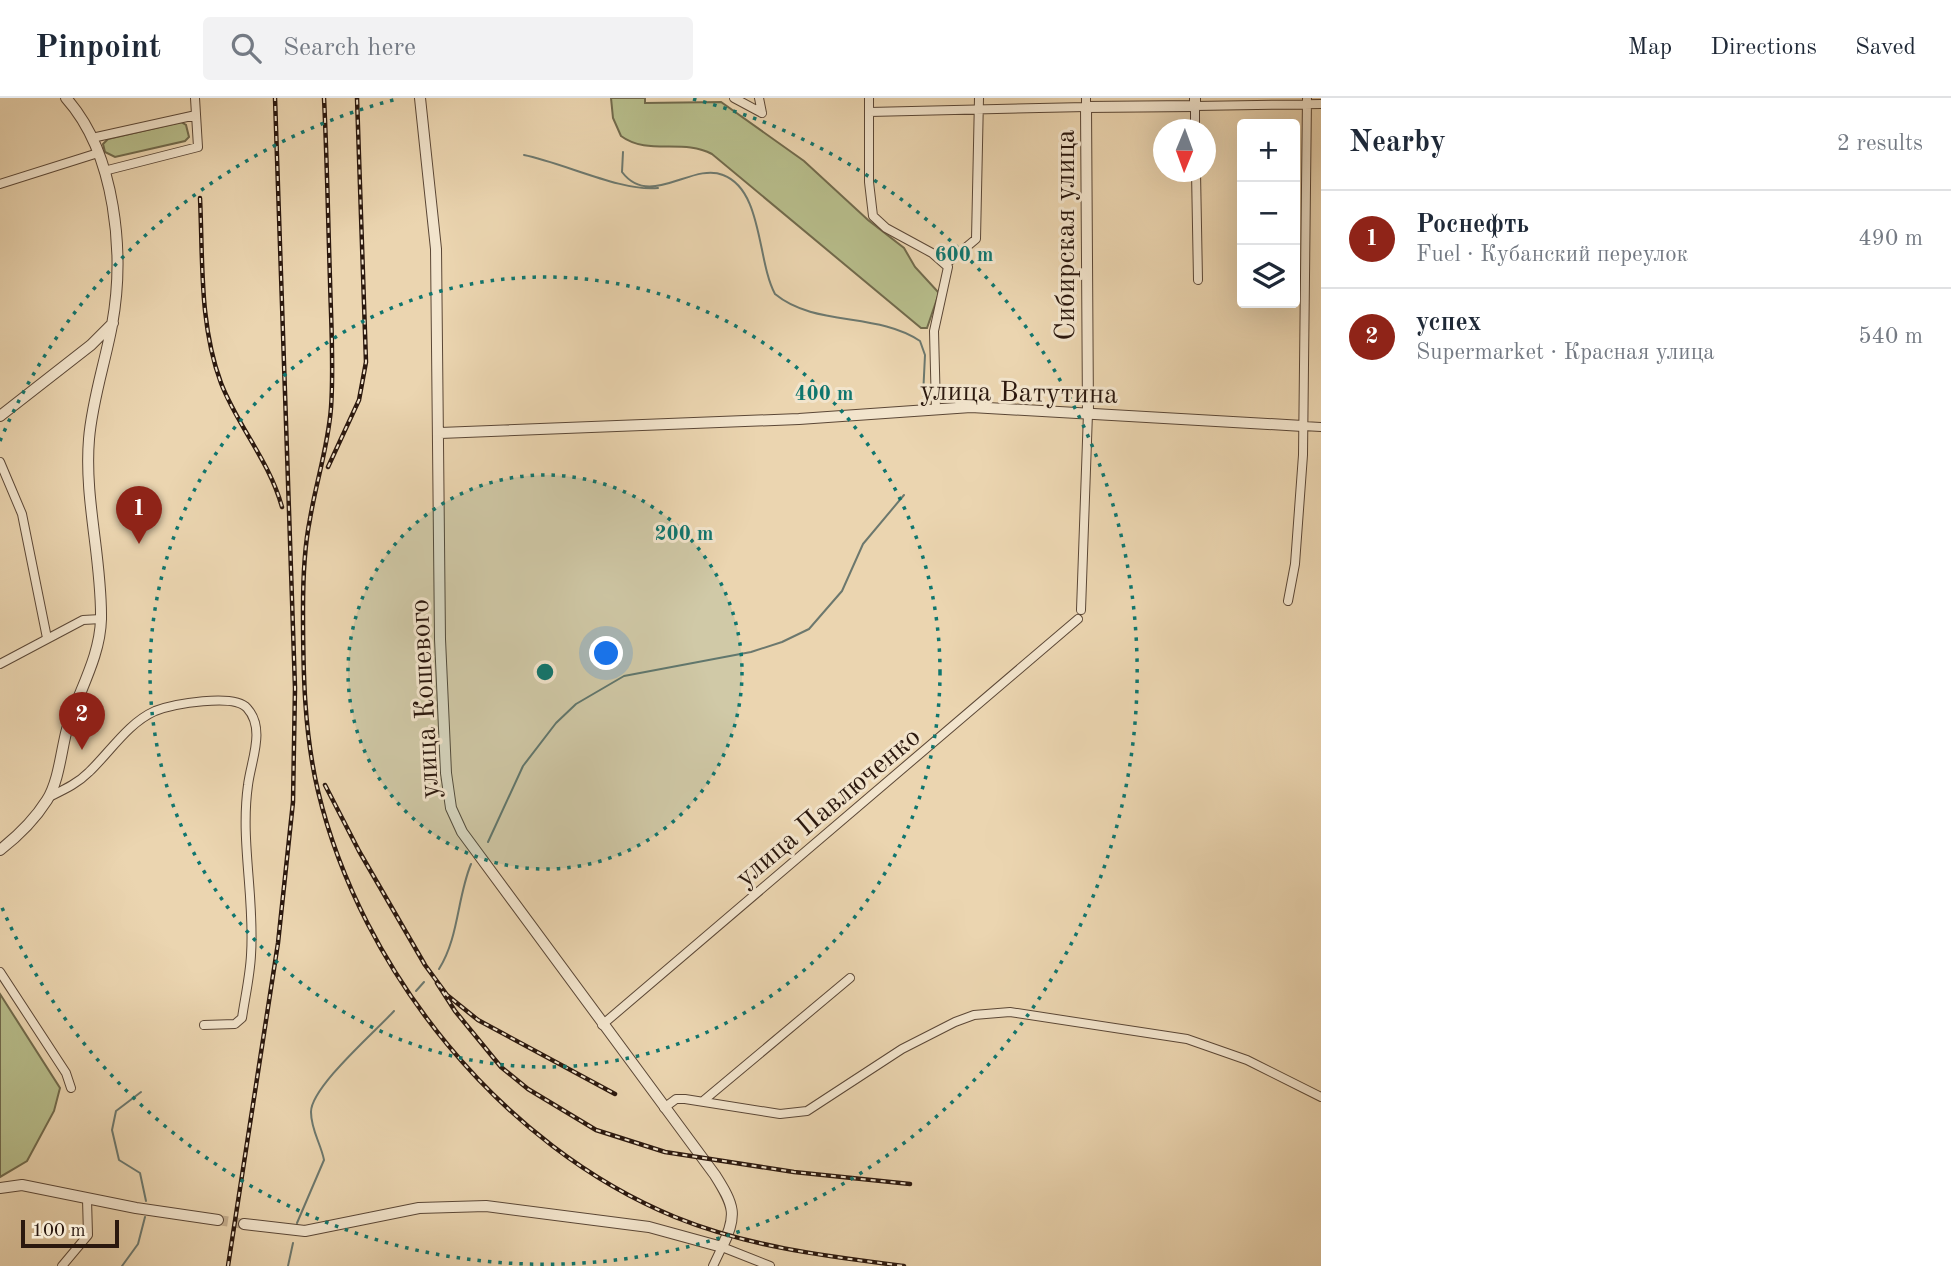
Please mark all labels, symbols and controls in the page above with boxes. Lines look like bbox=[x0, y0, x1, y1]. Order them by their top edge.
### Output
search box bbox=[203, 17, 693, 80]
icon: search bbox=[227, 29, 265, 67]
text: Pinpoint bbox=[35, 32, 161, 65]
text: Search here bbox=[283, 35, 416, 61]
text: Map bbox=[1628, 36, 1672, 60]
text: Directions bbox=[1710, 36, 1817, 60]
text: Saved bbox=[1855, 36, 1916, 60]
north arrow bbox=[1153, 119, 1216, 182]
map controls bbox=[1237, 119, 1300, 308]
button: + bbox=[1237, 119, 1300, 182]
text: Nearby bbox=[1349, 128, 1446, 158]
street label: Сибирская улица bbox=[1053, 129, 1081, 341]
text: 2 results bbox=[1837, 132, 1923, 155]
button: − bbox=[1237, 182, 1300, 245]
text: Роснефть bbox=[1416, 212, 1529, 238]
text: 1 bbox=[1365, 227, 1379, 250]
text: 490 m bbox=[1858, 227, 1923, 250]
text: Fuel · Кубанский переулок bbox=[1416, 243, 1688, 266]
text: 600 m bbox=[934, 245, 994, 266]
button: layers bbox=[1237, 245, 1300, 308]
text: успех bbox=[1416, 310, 1481, 336]
text: 2 bbox=[1365, 325, 1379, 348]
text: 540 m bbox=[1858, 325, 1923, 348]
text: Supermarket · Красная улица bbox=[1416, 341, 1715, 364]
street label: улица Ватутина bbox=[920, 378, 1118, 410]
text: 400 m bbox=[794, 384, 854, 405]
pin: 1 bbox=[116, 486, 162, 544]
text: 200 m bbox=[654, 524, 714, 545]
street label: улица Кошевого bbox=[407, 598, 445, 799]
your location bbox=[589, 636, 623, 670]
centre of rings bbox=[533, 660, 557, 684]
pin: 2 bbox=[59, 692, 105, 750]
street label: улица Павлюченко bbox=[731, 723, 927, 893]
scale bar bbox=[21, 1217, 119, 1249]
text: 100 m bbox=[32, 1222, 85, 1241]

